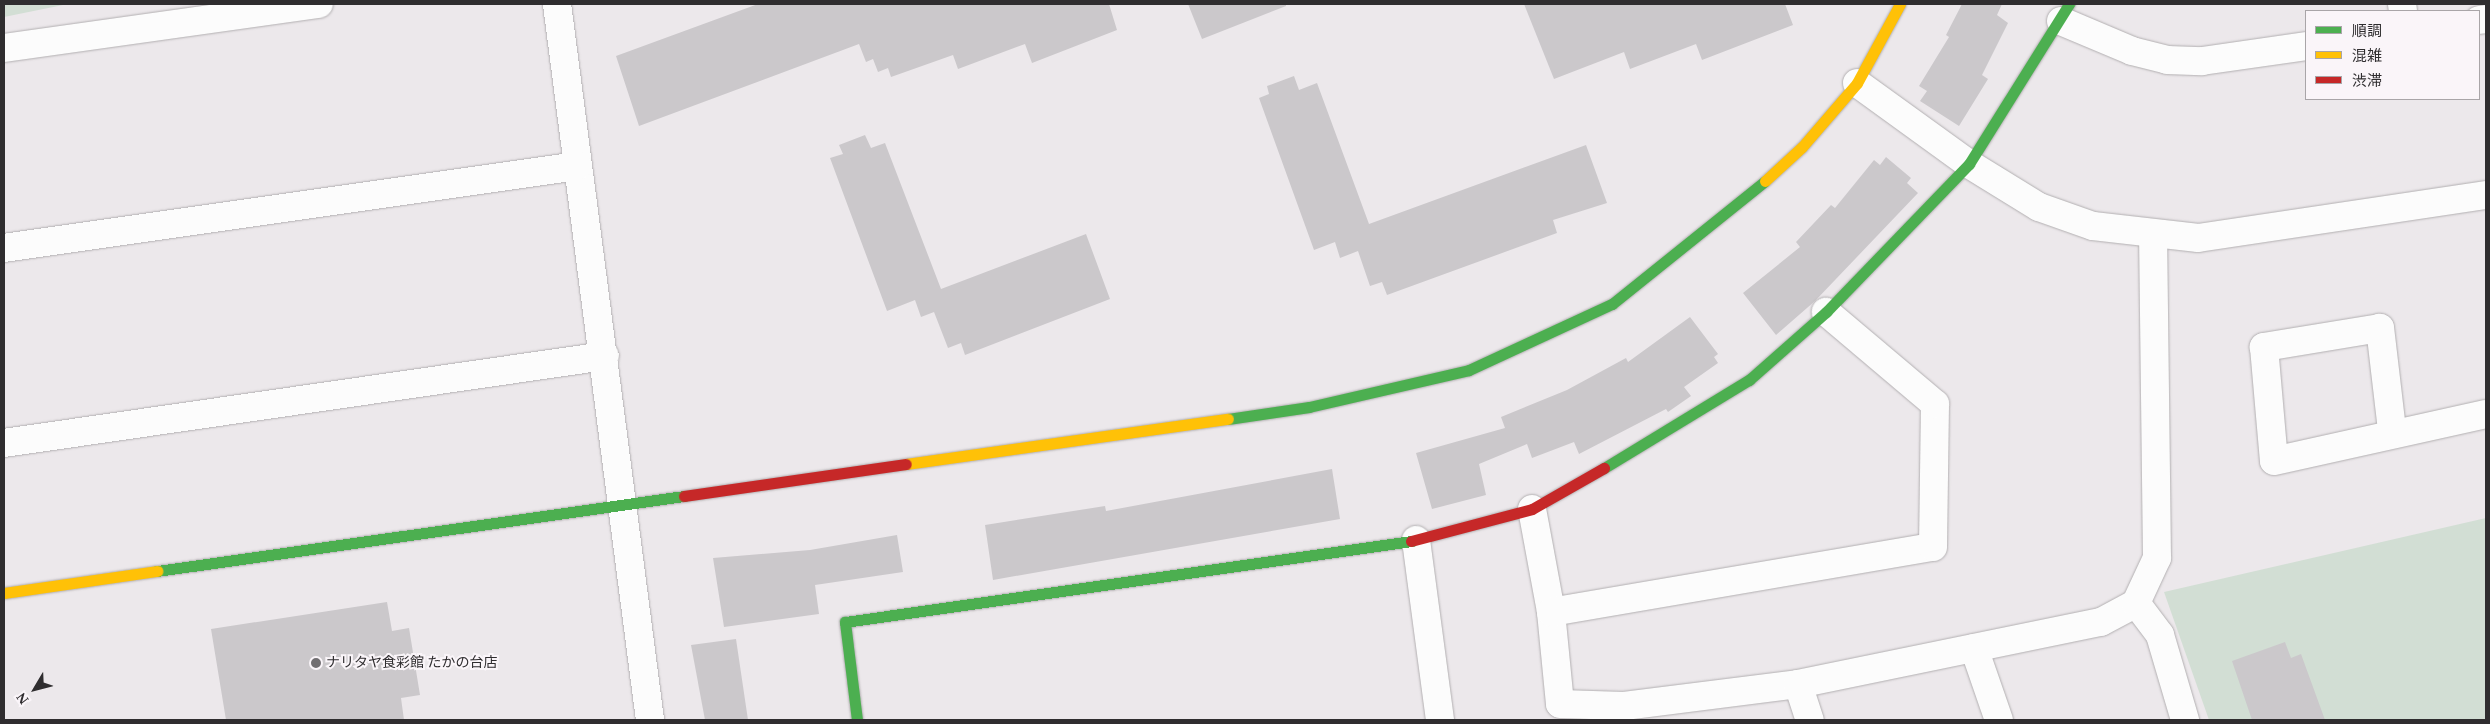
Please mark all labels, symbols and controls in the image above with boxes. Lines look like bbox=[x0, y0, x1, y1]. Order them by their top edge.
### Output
legend bbox=[2305, 10, 2480, 100]
text: 順調 bbox=[2352, 23, 2382, 39]
text: 混雑 bbox=[2352, 48, 2382, 64]
text: 渋滞 bbox=[2352, 73, 2382, 89]
place label: ナリタヤ食彩館 たかの台店 bbox=[326, 655, 497, 671]
marker: ナリタヤ食彩館 たかの台店 bbox=[310, 657, 322, 669]
north arrow bbox=[10, 664, 60, 714]
text: N bbox=[14, 690, 32, 707]

